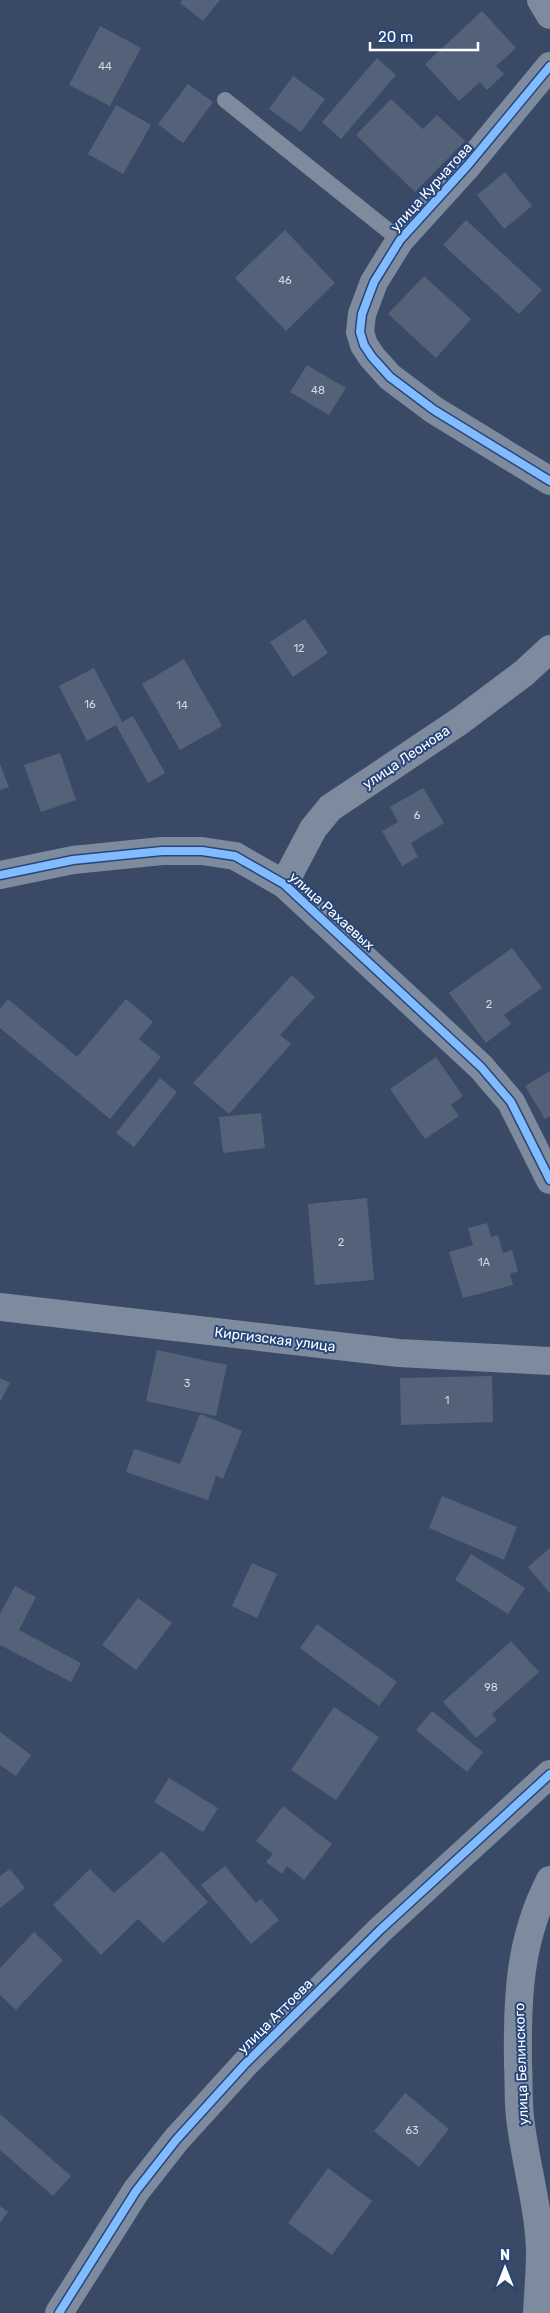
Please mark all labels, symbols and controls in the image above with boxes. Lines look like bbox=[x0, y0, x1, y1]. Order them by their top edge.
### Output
scale bar bbox=[370, 20, 478, 52]
text: 20 m bbox=[378, 28, 413, 46]
house number: 44 bbox=[98, 60, 112, 73]
street label: улица Курчатова bbox=[387, 139, 476, 235]
house number: 46 bbox=[278, 274, 292, 287]
house number: 48 bbox=[311, 384, 325, 397]
house number: 12 bbox=[293, 642, 305, 655]
house number: 16 bbox=[84, 698, 96, 711]
house number: 14 bbox=[176, 699, 188, 712]
street label: улица Леонова bbox=[359, 722, 453, 793]
house number: 6 bbox=[414, 809, 421, 822]
street label: улица Рахаевых bbox=[286, 869, 378, 954]
house number: 2 bbox=[486, 998, 492, 1011]
house number: 2 bbox=[338, 1236, 344, 1249]
house number: 1А bbox=[478, 1256, 491, 1269]
street label: Киргизская улица bbox=[213, 1324, 336, 1355]
house number: 3 bbox=[184, 1377, 191, 1390]
house number: 1 bbox=[445, 1394, 449, 1407]
house number: 98 bbox=[484, 1681, 498, 1694]
street label: улица Аттоева bbox=[234, 1975, 316, 2057]
street label: улица Белинского bbox=[511, 2002, 532, 2125]
house number: 63 bbox=[405, 2124, 419, 2137]
north arrow bbox=[480, 2243, 530, 2293]
text: N bbox=[500, 2247, 510, 2264]

